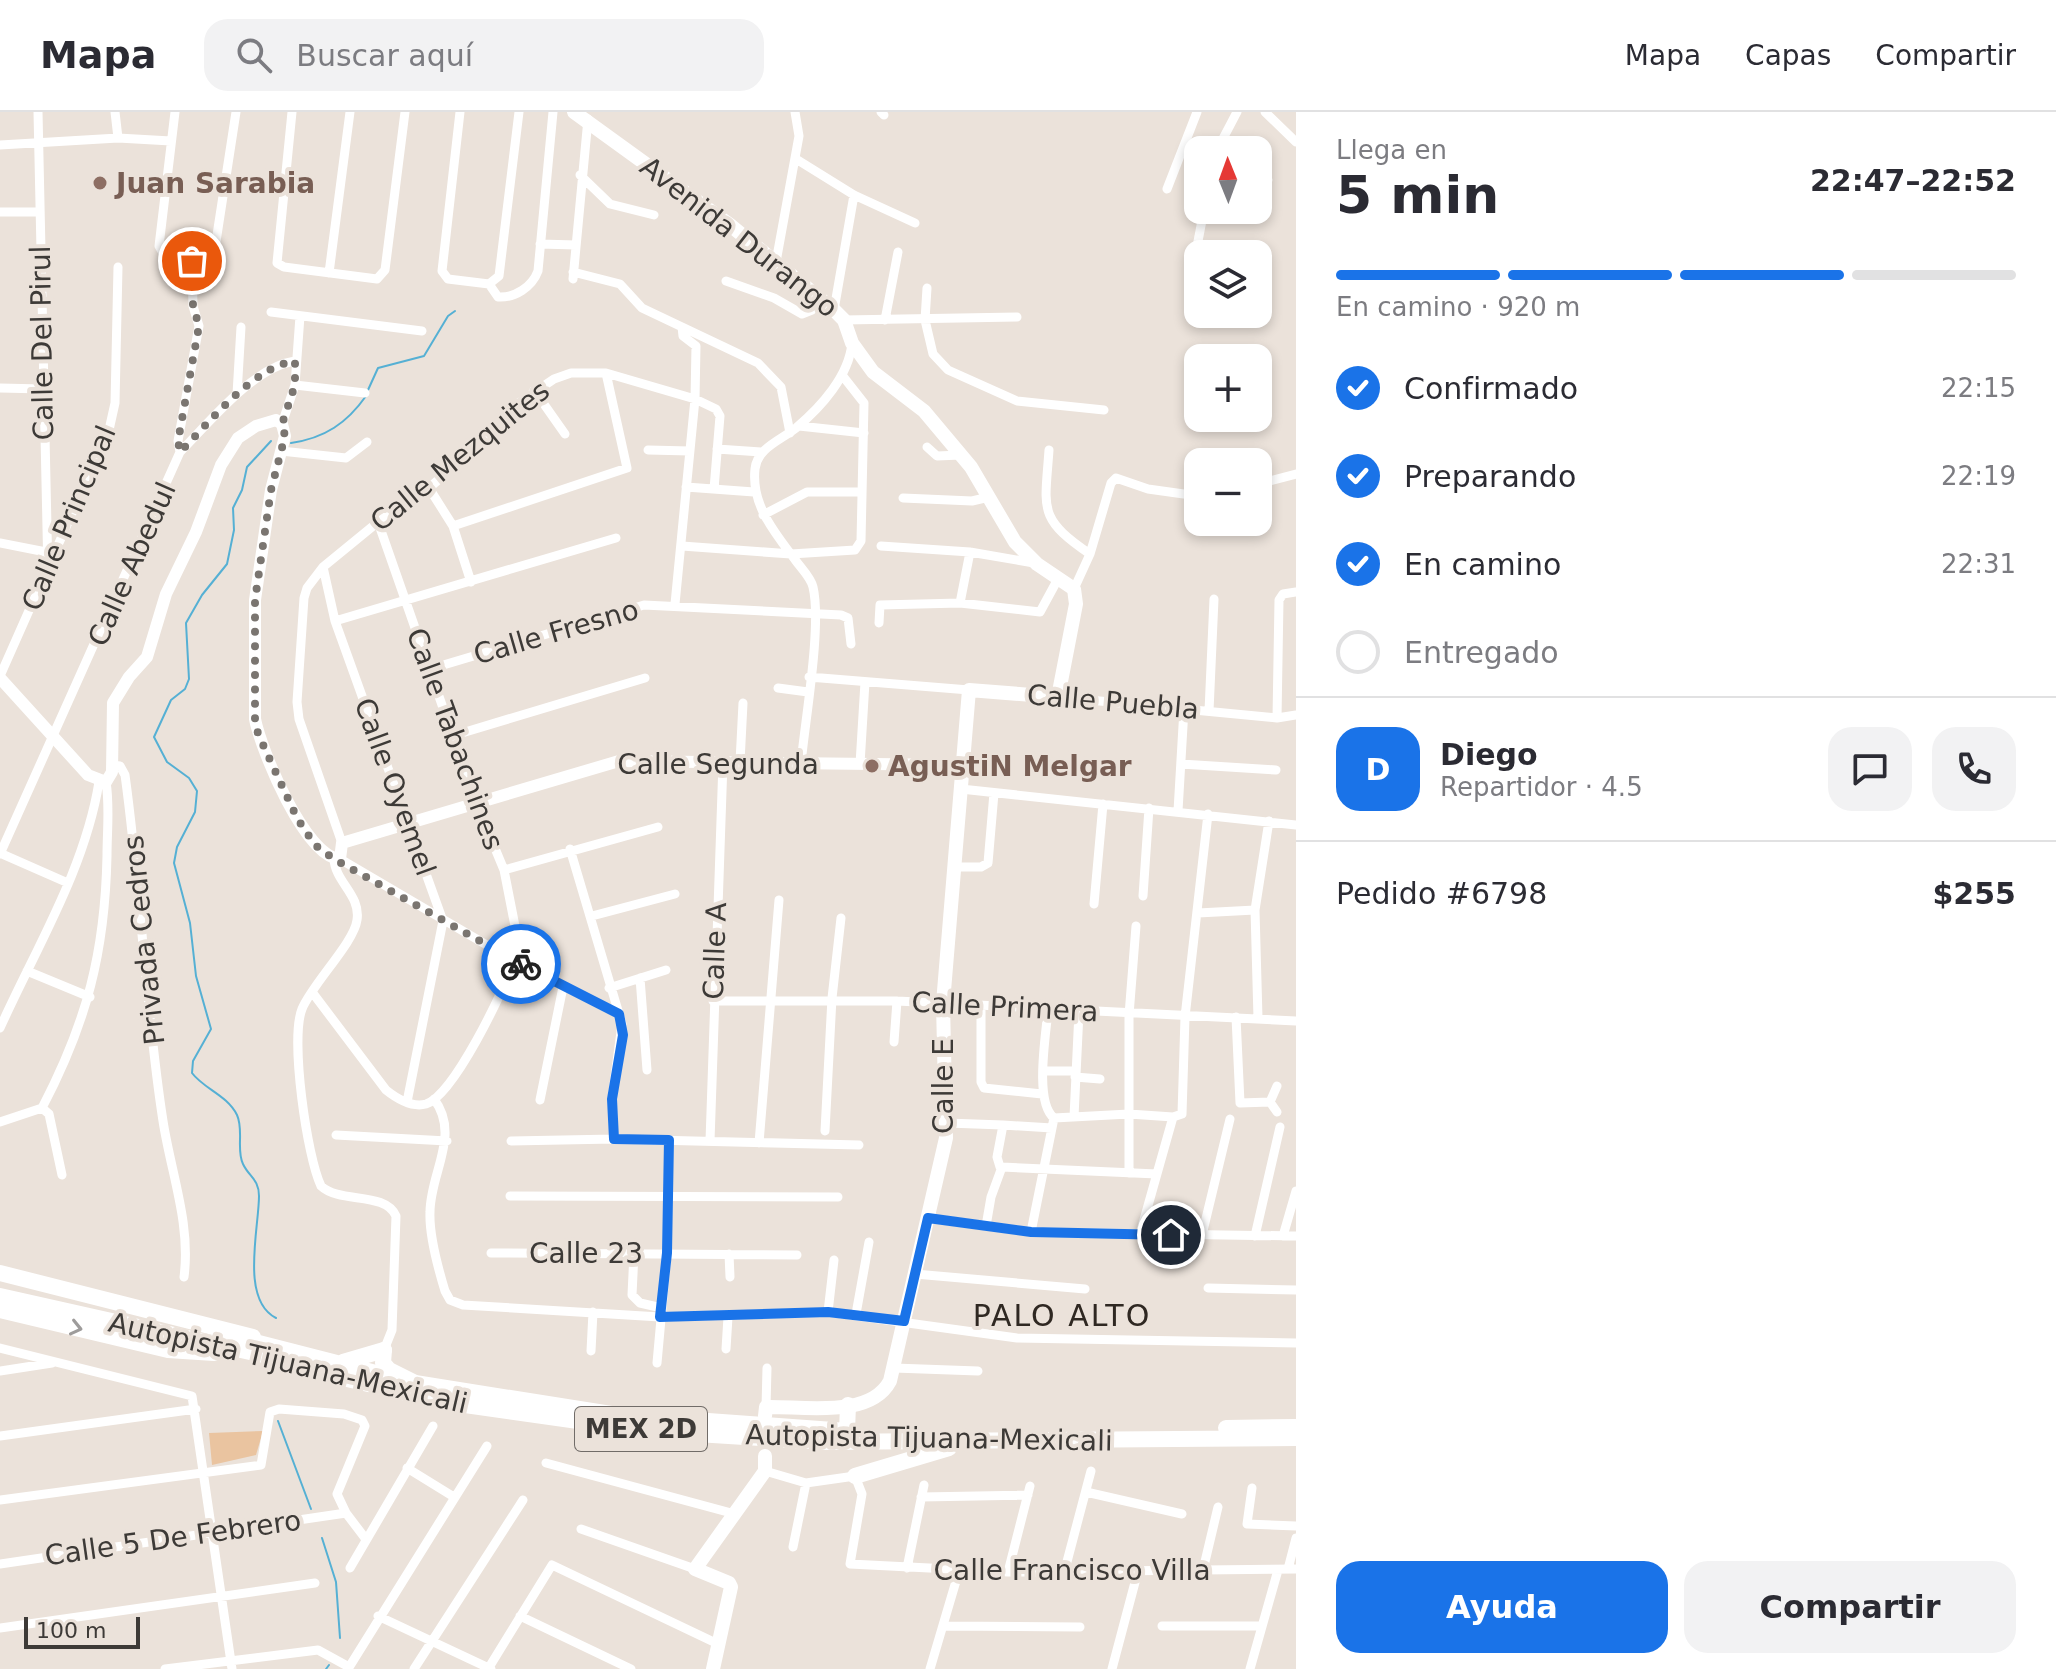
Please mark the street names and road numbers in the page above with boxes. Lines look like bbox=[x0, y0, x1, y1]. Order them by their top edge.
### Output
street label: Avenida Durango bbox=[634, 150, 844, 324]
street label: Calle Del Pirul bbox=[24, 245, 60, 441]
street label: Calle Mezquites bbox=[364, 374, 556, 538]
street label: Calle Principal bbox=[15, 421, 123, 615]
street label: Calle Abedul bbox=[81, 477, 183, 651]
street label: Calle Fresno bbox=[470, 593, 642, 671]
street label: Calle Tabachines bbox=[400, 624, 510, 854]
street label: Calle Puebla bbox=[1026, 678, 1200, 726]
street label: Calle Oyemel bbox=[348, 694, 442, 880]
street label: Calle Segunda bbox=[617, 748, 819, 781]
street label: Privada Cedros bbox=[117, 834, 171, 1046]
street label: Calle A bbox=[697, 902, 733, 1000]
street label: Calle Primera bbox=[911, 986, 1099, 1028]
street label: Calle E bbox=[927, 1038, 960, 1134]
street label: Calle 23 bbox=[529, 1237, 643, 1270]
street label: Autopista Tijuana-Mexicali bbox=[105, 1306, 471, 1420]
road number: MEX 2D bbox=[575, 1407, 707, 1451]
street label: Autopista Tijuana-Mexicali bbox=[745, 1418, 1113, 1458]
street label: Calle 5 De Febrero bbox=[43, 1504, 303, 1572]
street label: Calle Francisco Villa bbox=[933, 1554, 1211, 1587]

